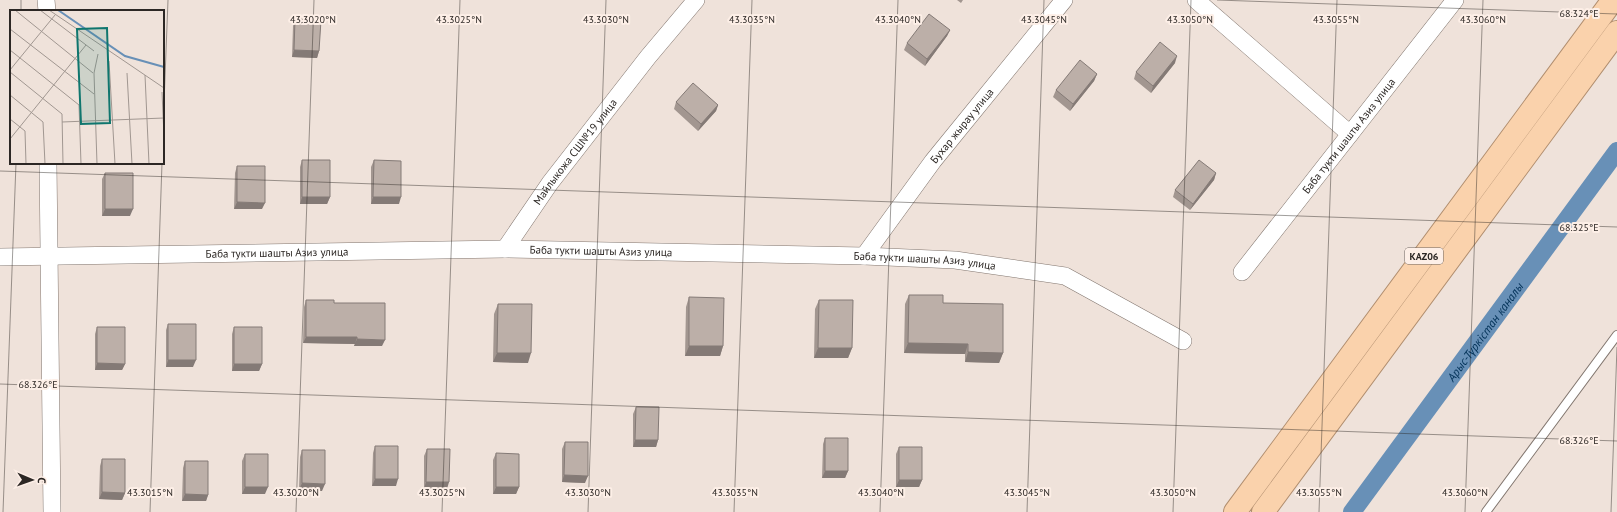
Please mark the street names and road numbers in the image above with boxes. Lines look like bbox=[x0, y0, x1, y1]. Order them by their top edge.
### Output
street label: Баба тукти шашты Азиз улица bbox=[1299, 75, 1398, 196]
street label: Бухар жырау улица bbox=[927, 85, 996, 166]
street label: Майлыкожа СШ№19 улица bbox=[530, 96, 620, 207]
street label: Баба тукти шашты Азиз улица bbox=[529, 242, 672, 259]
street label: Баба тукти шашты Азиз улица bbox=[205, 244, 348, 261]
road number: KАZ06 bbox=[1405, 248, 1443, 264]
street label: Баба тукти шашты Азиз улица bbox=[853, 249, 997, 273]

